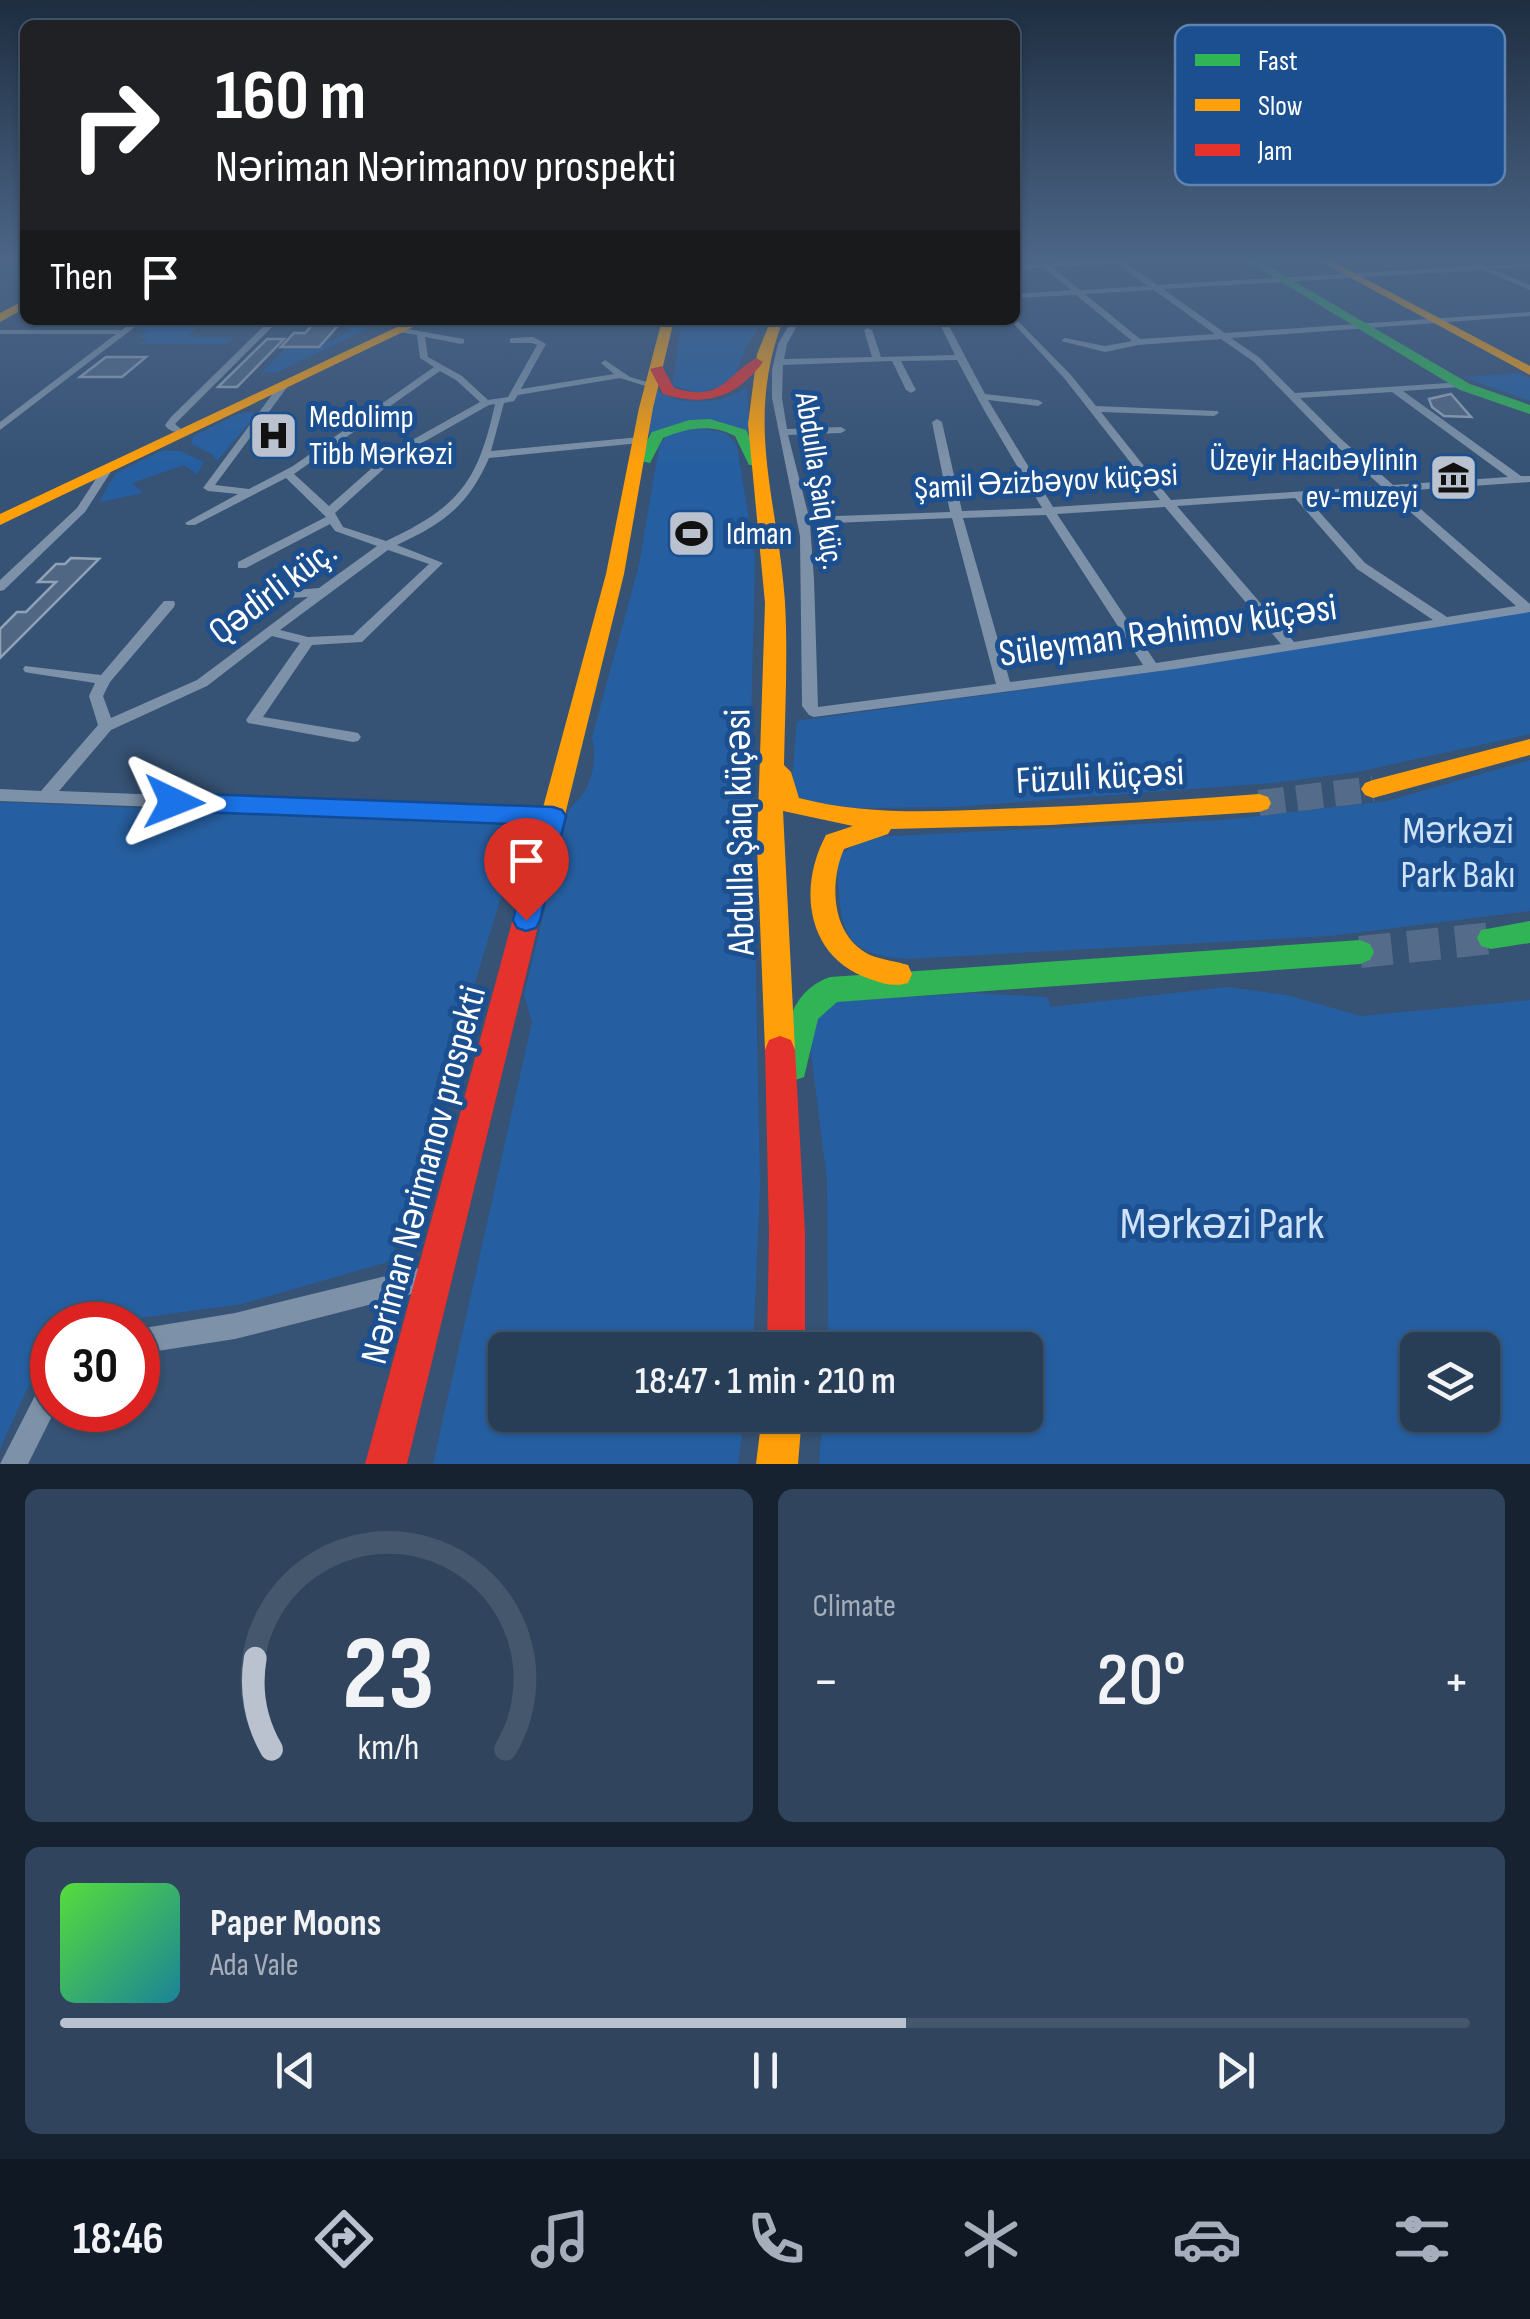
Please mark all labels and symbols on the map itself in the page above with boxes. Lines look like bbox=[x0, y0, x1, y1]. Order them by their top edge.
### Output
legend bbox=[1175, 25, 1505, 185]
text: Fast bbox=[1258, 45, 1297, 78]
text: Slow bbox=[1258, 90, 1303, 123]
text: Jam bbox=[1257, 135, 1293, 168]
street label: Abdulla Şaiq küç. bbox=[786, 389, 852, 572]
place label: Medolimp Tibb Mərkəzi bbox=[309, 398, 453, 474]
hospital icon: Medolimp Tibb Mərkəzi bbox=[248, 409, 300, 461]
place label: Üzeyir Hacıbəylinin ev-muzeyi bbox=[1209, 441, 1418, 517]
museum icon: Üzeyir Hacıbəylinin ev-muzeyi bbox=[1427, 452, 1479, 504]
street label: Şamil Əzizbəyov küçəsi bbox=[913, 456, 1179, 508]
sports icon: Idman bbox=[665, 508, 717, 560]
place label: Idman bbox=[726, 515, 792, 554]
street label: Qədirli küç. bbox=[200, 529, 346, 655]
street label: Süleyman Rəhimov küçəsi bbox=[996, 585, 1340, 677]
street label: Abdulla Şaiq küçəsi bbox=[715, 708, 765, 957]
position arrow bbox=[122, 750, 226, 854]
street label: Füzuli küçəsi bbox=[1015, 750, 1185, 804]
park label: Mərkəzi Park Bakı bbox=[1401, 809, 1515, 898]
pin bbox=[484, 818, 569, 921]
street label: Nəriman Nərimanov prospekti bbox=[352, 981, 496, 1369]
park label: Mərkəzi Park bbox=[1120, 1197, 1324, 1252]
speed limit sign: 30 bbox=[30, 1302, 160, 1432]

